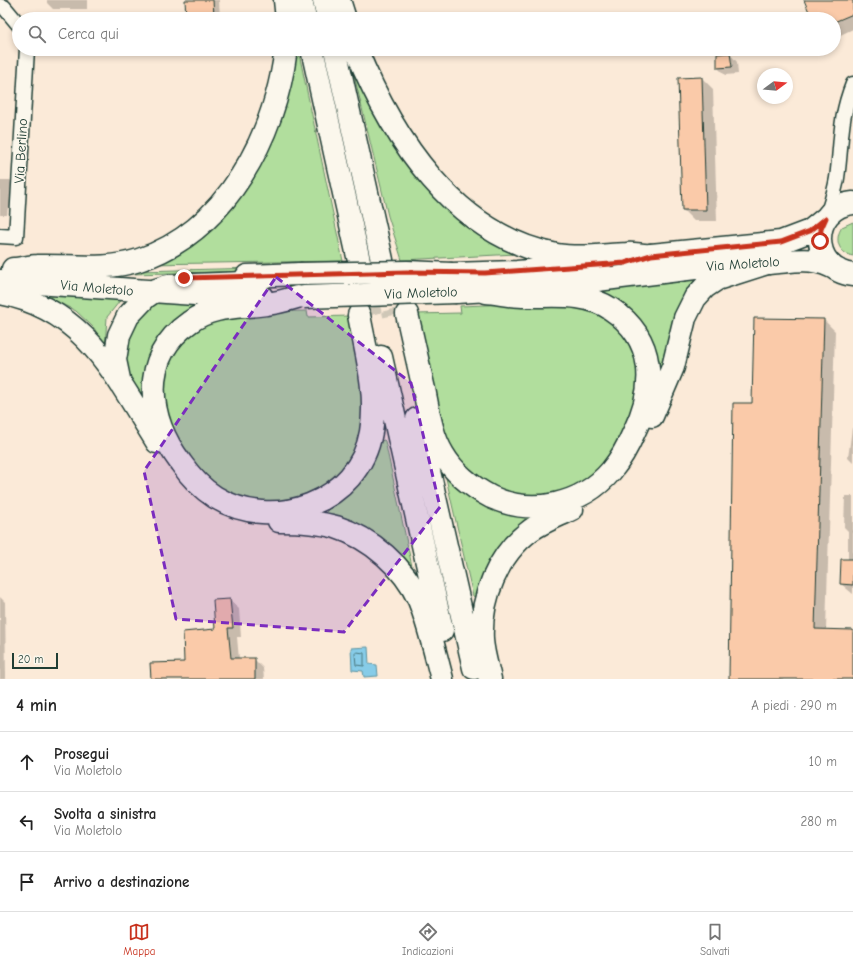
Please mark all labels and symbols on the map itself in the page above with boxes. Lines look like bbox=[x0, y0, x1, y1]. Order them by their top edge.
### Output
north arrow bbox=[757, 68, 793, 104]
street label: Via Berlino bbox=[11, 118, 31, 184]
route start bbox=[811, 232, 829, 250]
street label: Via Moletolo bbox=[706, 253, 780, 275]
route end bbox=[175, 269, 193, 287]
street label: Via Moletolo bbox=[60, 276, 134, 300]
street label: Via Moletolo bbox=[384, 283, 458, 303]
scale bar bbox=[12, 651, 58, 670]

